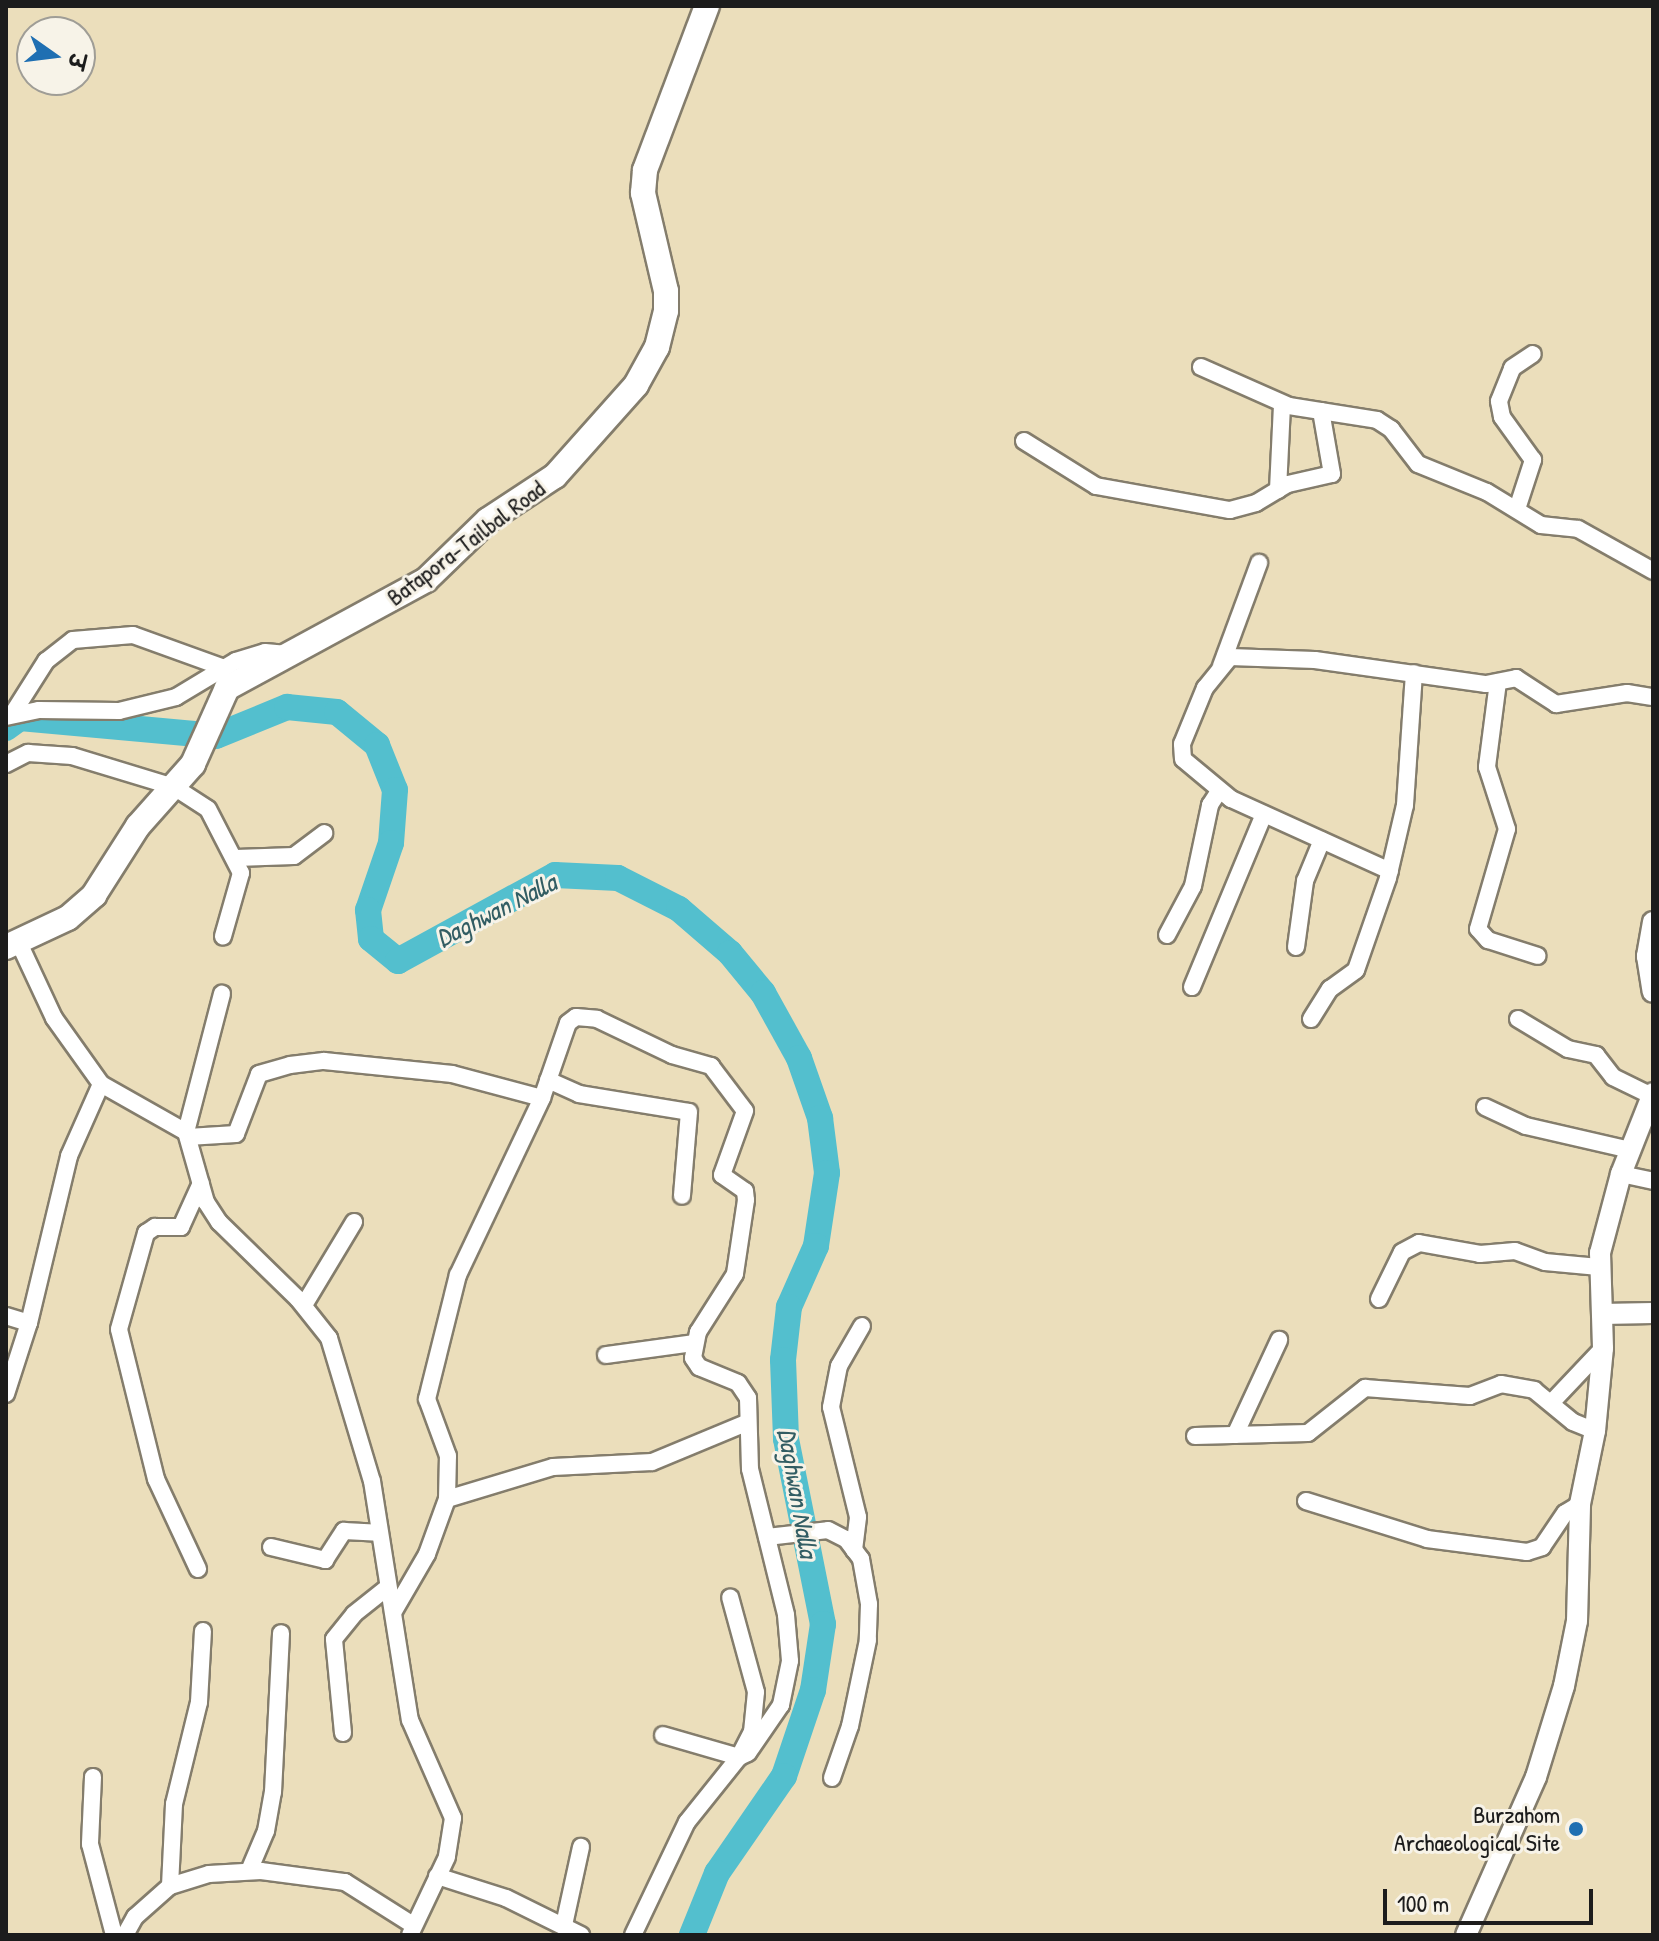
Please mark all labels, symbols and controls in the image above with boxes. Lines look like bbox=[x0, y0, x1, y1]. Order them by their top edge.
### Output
north arrow bbox=[16, 16, 96, 96]
text: उ bbox=[61, 51, 94, 72]
street label: Batapora-Tailbal Road bbox=[381, 474, 551, 612]
water label: Daghwan Nalla bbox=[431, 866, 561, 954]
water label: Daghwan Nalla bbox=[771, 1426, 825, 1560]
place label: Burzahom Archaeological Site bbox=[1394, 1801, 1560, 1857]
marker: Burzahom Archaeological Site bbox=[1567, 1820, 1585, 1838]
scale bar bbox=[1387, 1873, 1597, 1923]
text: 100 m bbox=[1397, 1887, 1449, 1919]

